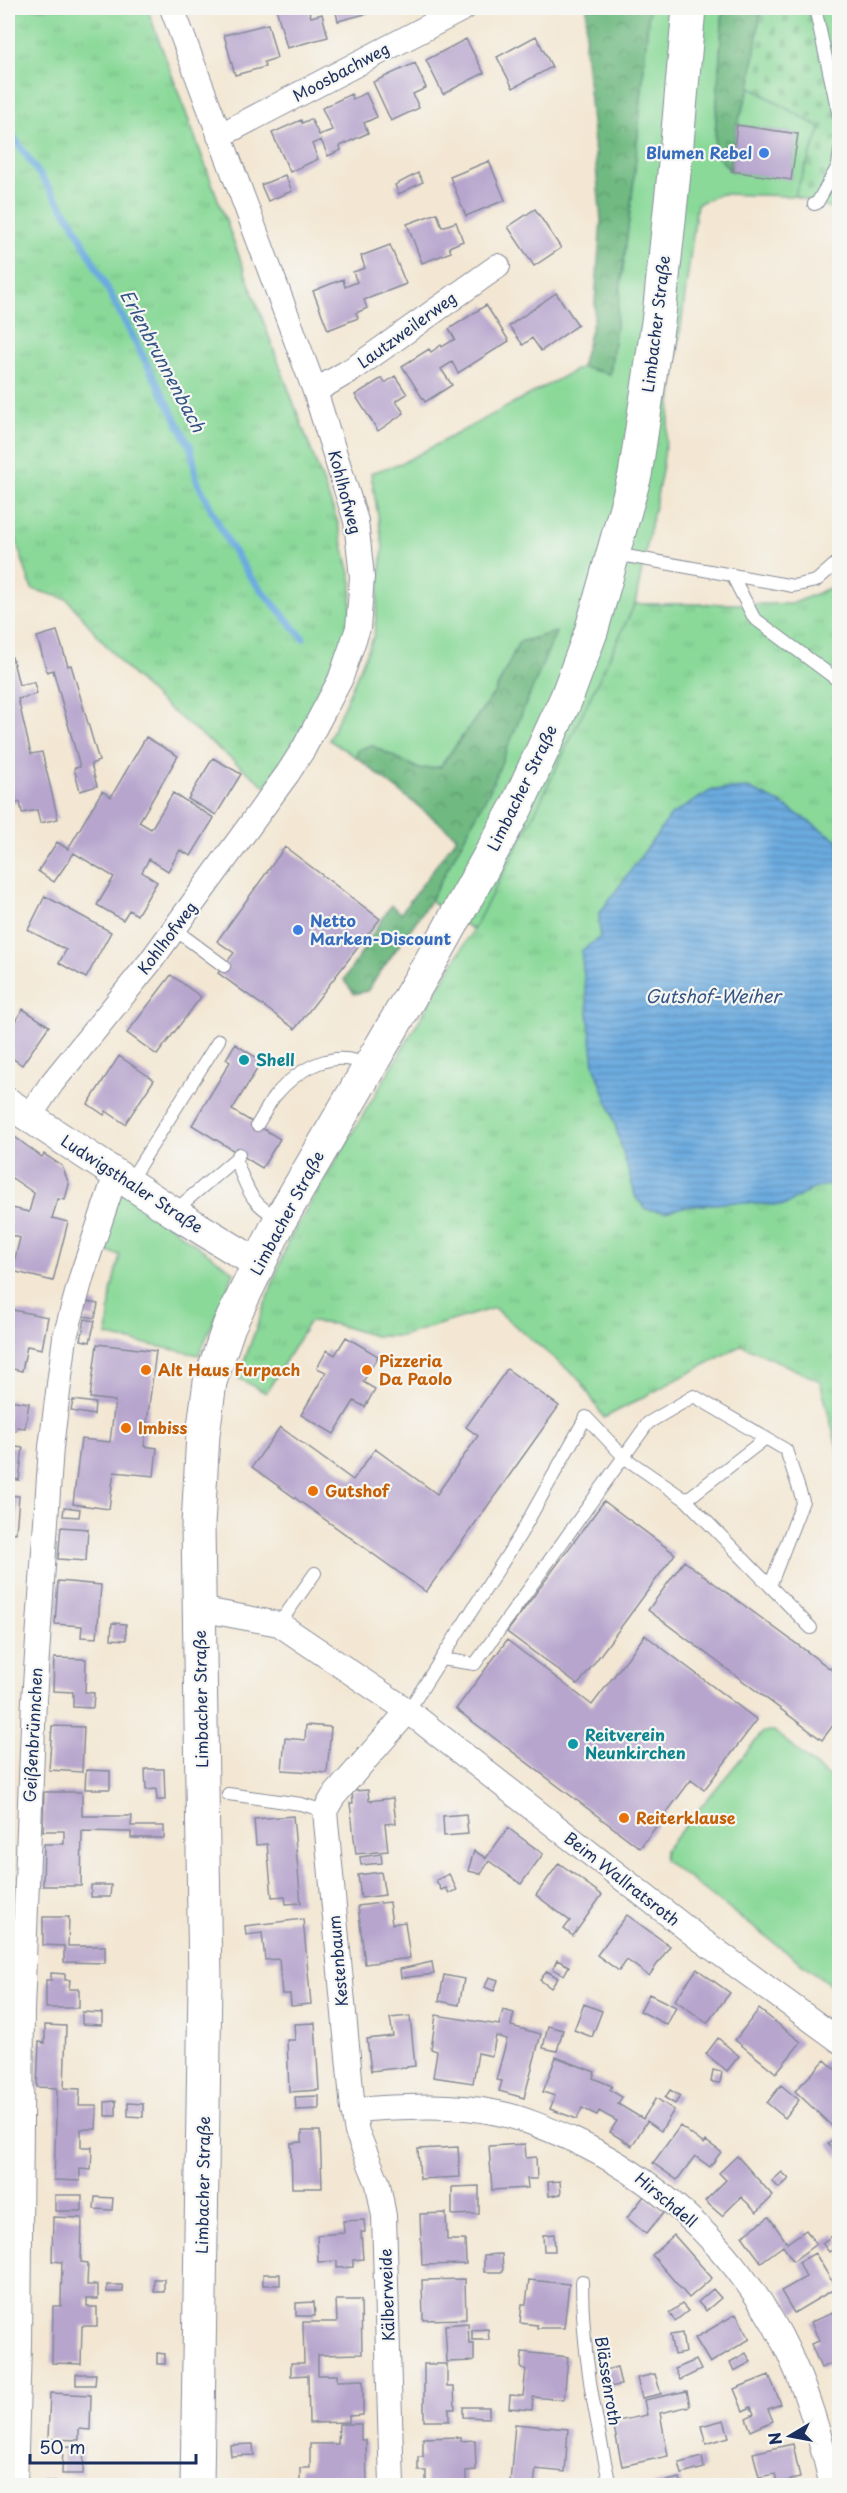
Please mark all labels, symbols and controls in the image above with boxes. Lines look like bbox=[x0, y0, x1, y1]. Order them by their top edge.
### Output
street label: Moosbachweg bbox=[288, 35, 393, 107]
place label: Blumen Rebel bbox=[646, 140, 752, 164]
marker: Blumen Rebel bbox=[757, 146, 771, 160]
street label: Limbacher Straße bbox=[635, 254, 675, 394]
water label: Erlenbrunnenbach bbox=[114, 284, 213, 437]
street label: Lautzweilerweg bbox=[352, 285, 461, 373]
street label: Kohlhofweg bbox=[323, 447, 369, 536]
street label: Limbacher Straße bbox=[480, 720, 562, 855]
street label: Kohlhofweg bbox=[131, 896, 202, 979]
place label: Netto Marken-Discount bbox=[310, 908, 451, 950]
marker: Netto Marken-Discount bbox=[291, 923, 305, 937]
water label: Gutshof-Weiher bbox=[645, 982, 783, 1009]
place label: Shell bbox=[256, 1047, 295, 1071]
marker: Shell bbox=[237, 1053, 251, 1067]
street label: Ludwigsthaler Straße bbox=[57, 1128, 208, 1238]
street label: Limbacher Straße bbox=[243, 1146, 329, 1279]
place label: Pizzeria Da Paolo bbox=[379, 1348, 453, 1390]
place label: Alt Haus Furpach bbox=[158, 1357, 300, 1381]
marker: Alt Haus Furpach bbox=[139, 1363, 153, 1377]
marker: Pizzeria Da Paolo bbox=[360, 1363, 374, 1377]
place label: Imbiss bbox=[138, 1415, 188, 1439]
marker: Imbiss bbox=[119, 1421, 133, 1435]
place label: Gutshof bbox=[325, 1478, 391, 1502]
marker: Gutshof bbox=[306, 1484, 320, 1498]
street label: Limbacher Straße bbox=[187, 1630, 213, 1768]
street label: Geißenbrünnchen bbox=[16, 1667, 48, 1803]
place label: Reitverein Neunkirchen bbox=[585, 1722, 686, 1764]
marker: Reitverein Neunkirchen bbox=[566, 1737, 580, 1751]
place label: Reiterklause bbox=[636, 1805, 736, 1829]
marker: Reiterklause bbox=[617, 1811, 631, 1825]
street label: Beim Wallratsroth bbox=[560, 1825, 686, 1931]
street label: Kestenbaum bbox=[321, 1914, 353, 2008]
street label: Limbacher Straße bbox=[189, 2116, 215, 2254]
street label: Hirschdell bbox=[630, 2166, 703, 2233]
street label: Kälberweide bbox=[372, 2248, 400, 2342]
street label: Blässenroth bbox=[590, 2334, 628, 2427]
north arrow bbox=[760, 2406, 820, 2466]
scale bar bbox=[30, 2427, 196, 2465]
text: N bbox=[761, 2430, 787, 2447]
text: 50 m bbox=[39, 2433, 86, 2460]

